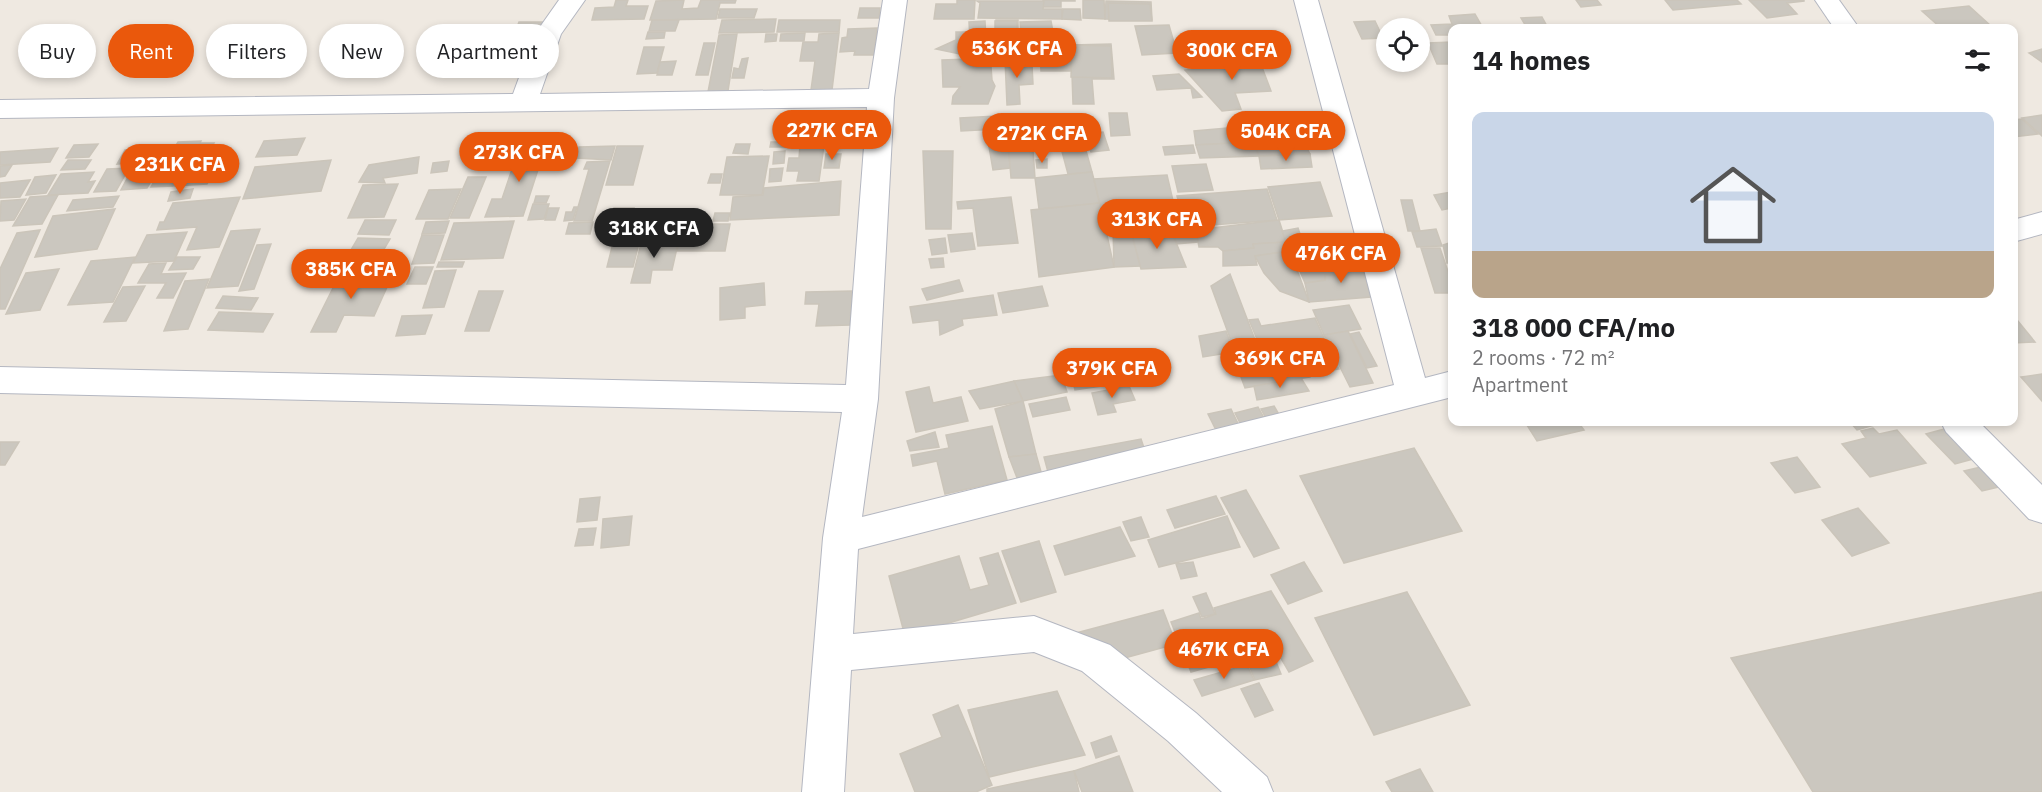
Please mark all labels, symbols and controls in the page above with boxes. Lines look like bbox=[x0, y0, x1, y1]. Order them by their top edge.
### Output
map controls bbox=[1376, 18, 1430, 72]
button: locate bbox=[1376, 18, 1430, 72]
chip: Buy bbox=[18, 24, 96, 78]
chip: Rent bbox=[108, 24, 194, 78]
chip: Filters bbox=[206, 24, 307, 78]
chip: New bbox=[319, 24, 404, 78]
chip: Apartment bbox=[416, 24, 559, 78]
pin: 536K CFA bbox=[955, 28, 1079, 79]
pin: 300K CFA bbox=[1170, 30, 1294, 81]
text: 536K CFA bbox=[971, 34, 1063, 61]
text: 300K CFA bbox=[1186, 36, 1278, 63]
text: 14 homes bbox=[1472, 43, 1590, 77]
icon: filters bbox=[1961, 44, 1994, 77]
pin: 227K CFA bbox=[770, 110, 894, 161]
pin: 504K CFA bbox=[1224, 111, 1348, 162]
pin: 272K CFA bbox=[980, 113, 1104, 164]
text: 227K CFA bbox=[786, 116, 878, 143]
text: 504K CFA bbox=[1240, 117, 1332, 144]
text: 272K CFA bbox=[996, 119, 1088, 146]
pin: 273K CFA bbox=[457, 132, 581, 183]
text: 273K CFA bbox=[473, 138, 565, 165]
pin: 231K CFA bbox=[118, 144, 242, 195]
text: 231K CFA bbox=[134, 150, 226, 177]
icon: home bbox=[1679, 151, 1787, 259]
pin: 313K CFA bbox=[1095, 199, 1219, 250]
text: 313K CFA bbox=[1111, 205, 1203, 232]
pin: 318K CFA bbox=[592, 208, 716, 259]
text: 318K CFA bbox=[608, 214, 700, 241]
pin: 476K CFA bbox=[1279, 233, 1403, 284]
text: 476K CFA bbox=[1295, 239, 1387, 266]
pin: 385K CFA bbox=[289, 249, 413, 300]
text: 385K CFA bbox=[305, 255, 397, 282]
text: 318 000 CFA/mo bbox=[1472, 310, 1675, 344]
pin: 369K CFA bbox=[1218, 338, 1342, 389]
text: 369K CFA bbox=[1234, 344, 1326, 371]
text: 2 rooms · 72 m² bbox=[1472, 344, 1615, 371]
pin: 379K CFA bbox=[1050, 348, 1174, 399]
text: 379K CFA bbox=[1066, 354, 1158, 381]
text: Apartment bbox=[1472, 371, 1568, 398]
pin: 467K CFA bbox=[1162, 629, 1286, 680]
text: 467K CFA bbox=[1178, 635, 1270, 662]

